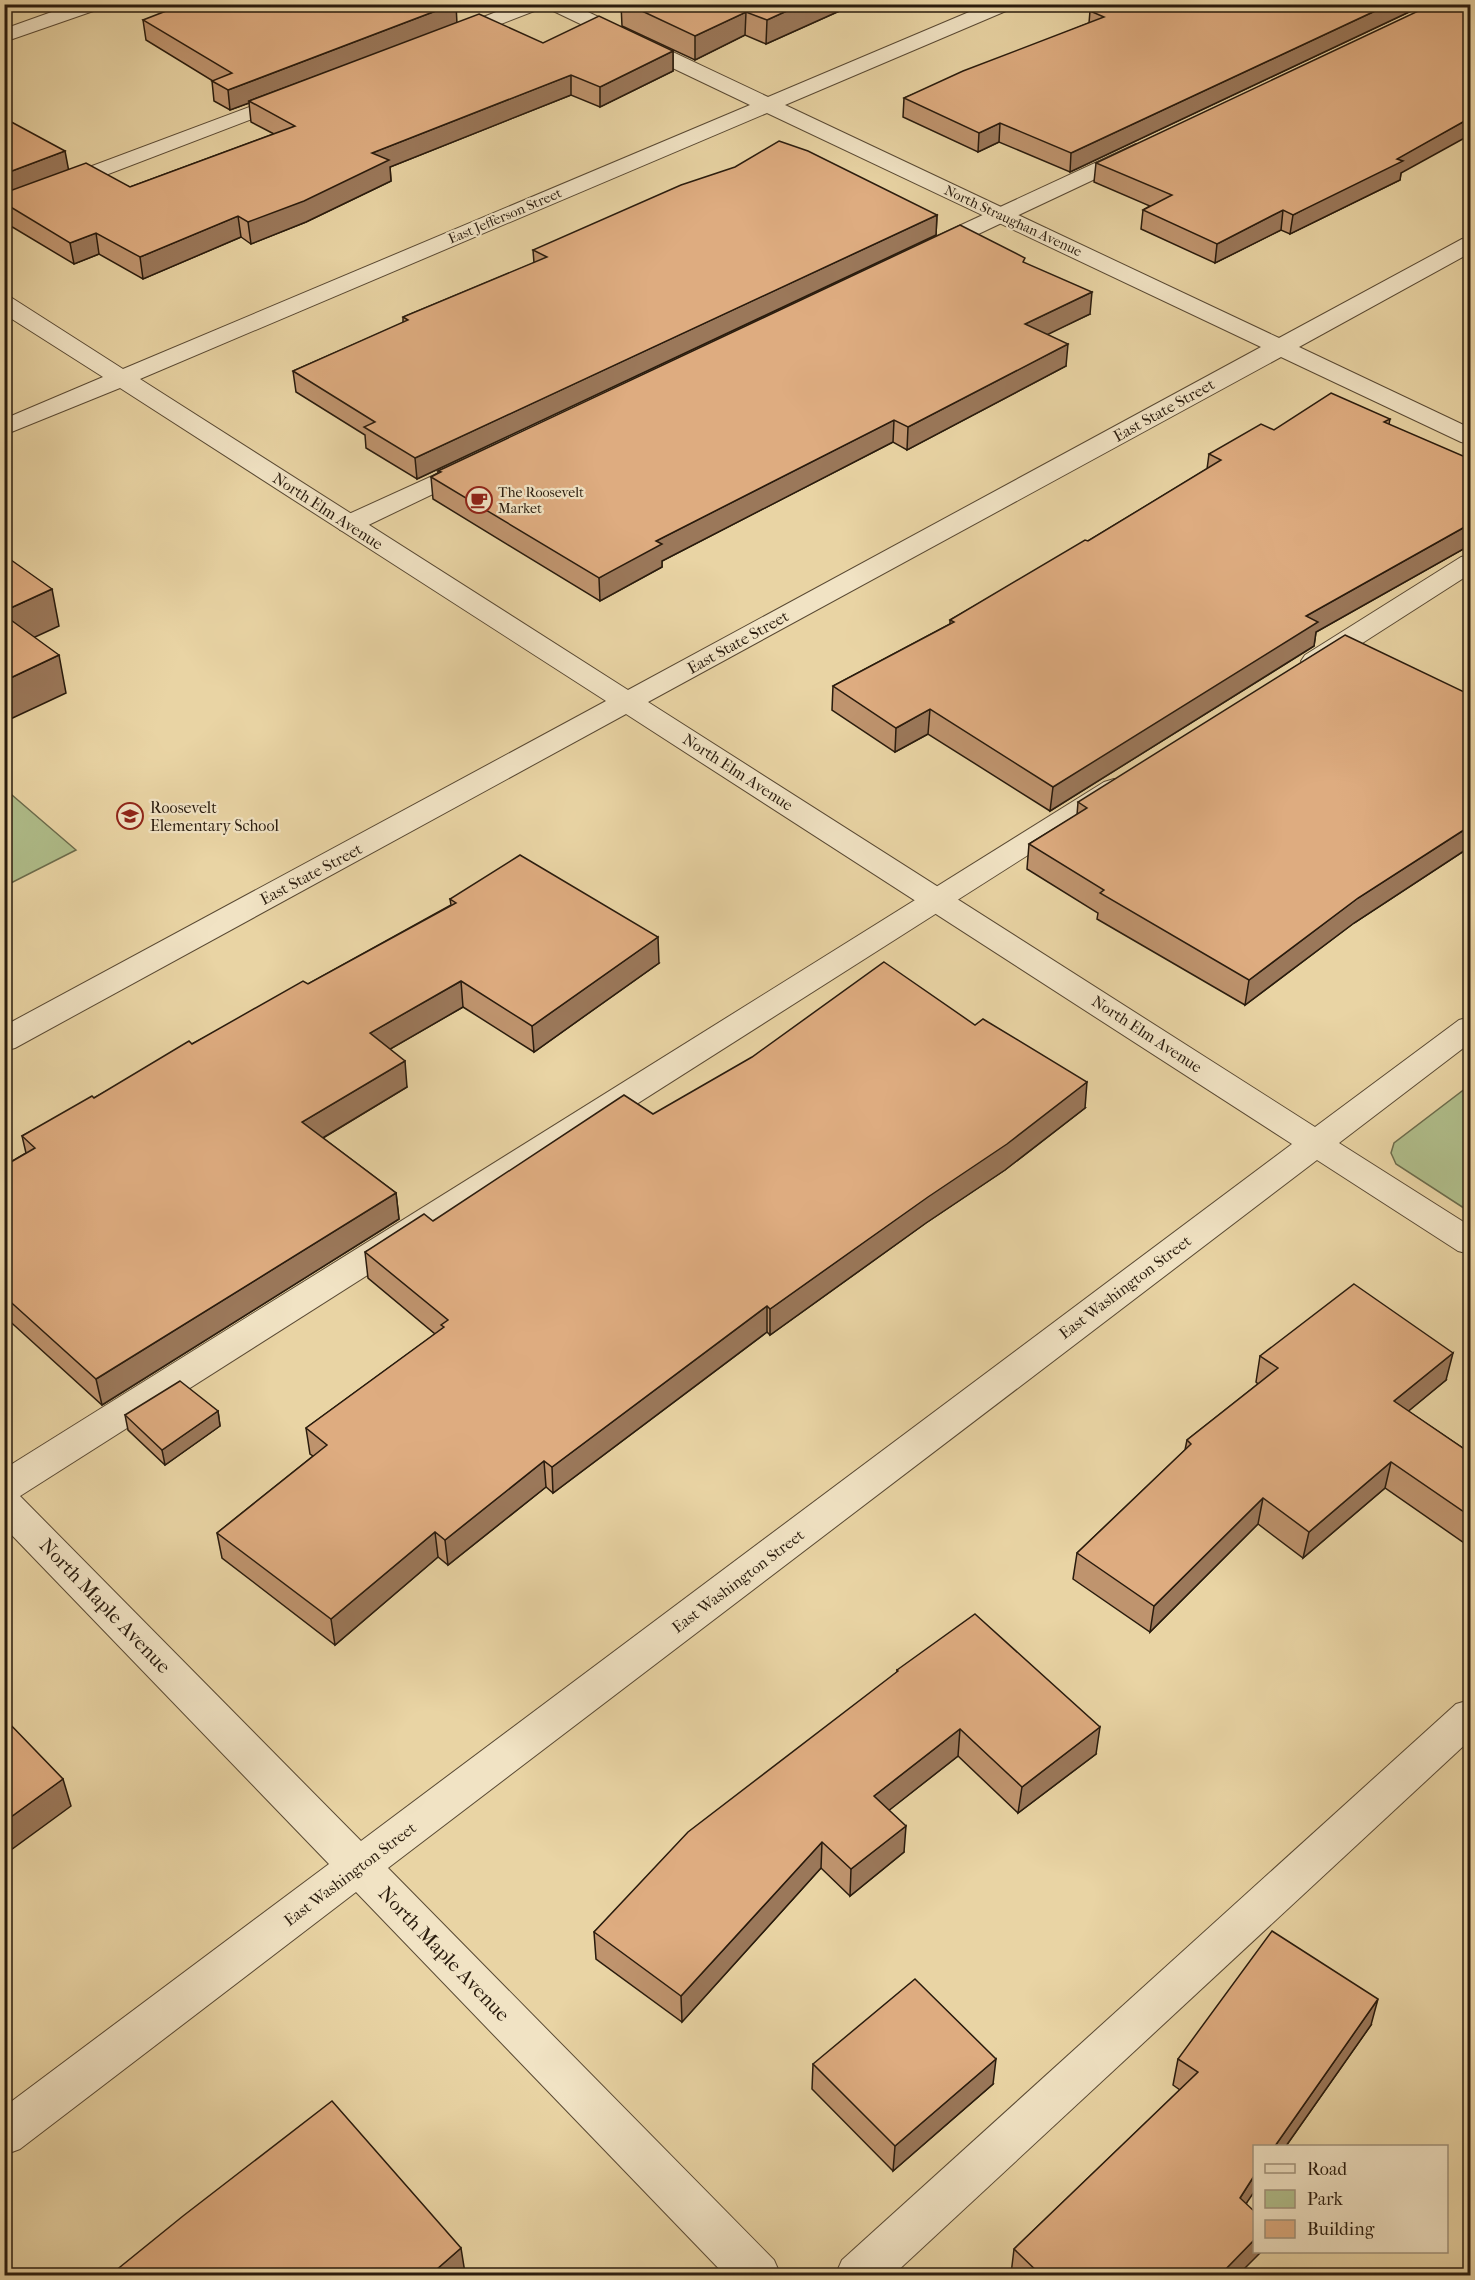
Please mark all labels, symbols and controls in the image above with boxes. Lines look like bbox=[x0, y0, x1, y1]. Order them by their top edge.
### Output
street label: North Straughan Avenue bbox=[941, 182, 1085, 260]
street label: East Jefferson Street bbox=[446, 184, 564, 248]
street label: East State Street bbox=[1110, 374, 1218, 446]
street label: North Elm Avenue bbox=[269, 468, 387, 554]
place label: The Roosevelt Market bbox=[498, 484, 584, 517]
cafe icon: The Roosevelt Market bbox=[464, 485, 494, 515]
street label: East State Street bbox=[684, 606, 792, 678]
street label: North Elm Avenue bbox=[679, 729, 797, 815]
place label: Roosevelt Elementary School bbox=[150, 798, 279, 835]
school or university icon: Roosevelt Elementary School bbox=[115, 801, 145, 831]
street label: East State Street bbox=[257, 839, 366, 909]
street label: North Elm Avenue bbox=[1088, 991, 1206, 1077]
street label: East Washington Street bbox=[1055, 1231, 1195, 1343]
street label: East Washington Street bbox=[668, 1525, 808, 1637]
street label: North Maple Avenue bbox=[35, 1534, 175, 1678]
street label: East Washington Street bbox=[280, 1818, 420, 1930]
street label: North Maple Avenue bbox=[374, 1882, 514, 2026]
legend bbox=[1253, 2145, 1448, 2253]
text: Road bbox=[1307, 2159, 1347, 2180]
text: Park bbox=[1307, 2189, 1344, 2210]
text: Building bbox=[1307, 2219, 1375, 2240]

